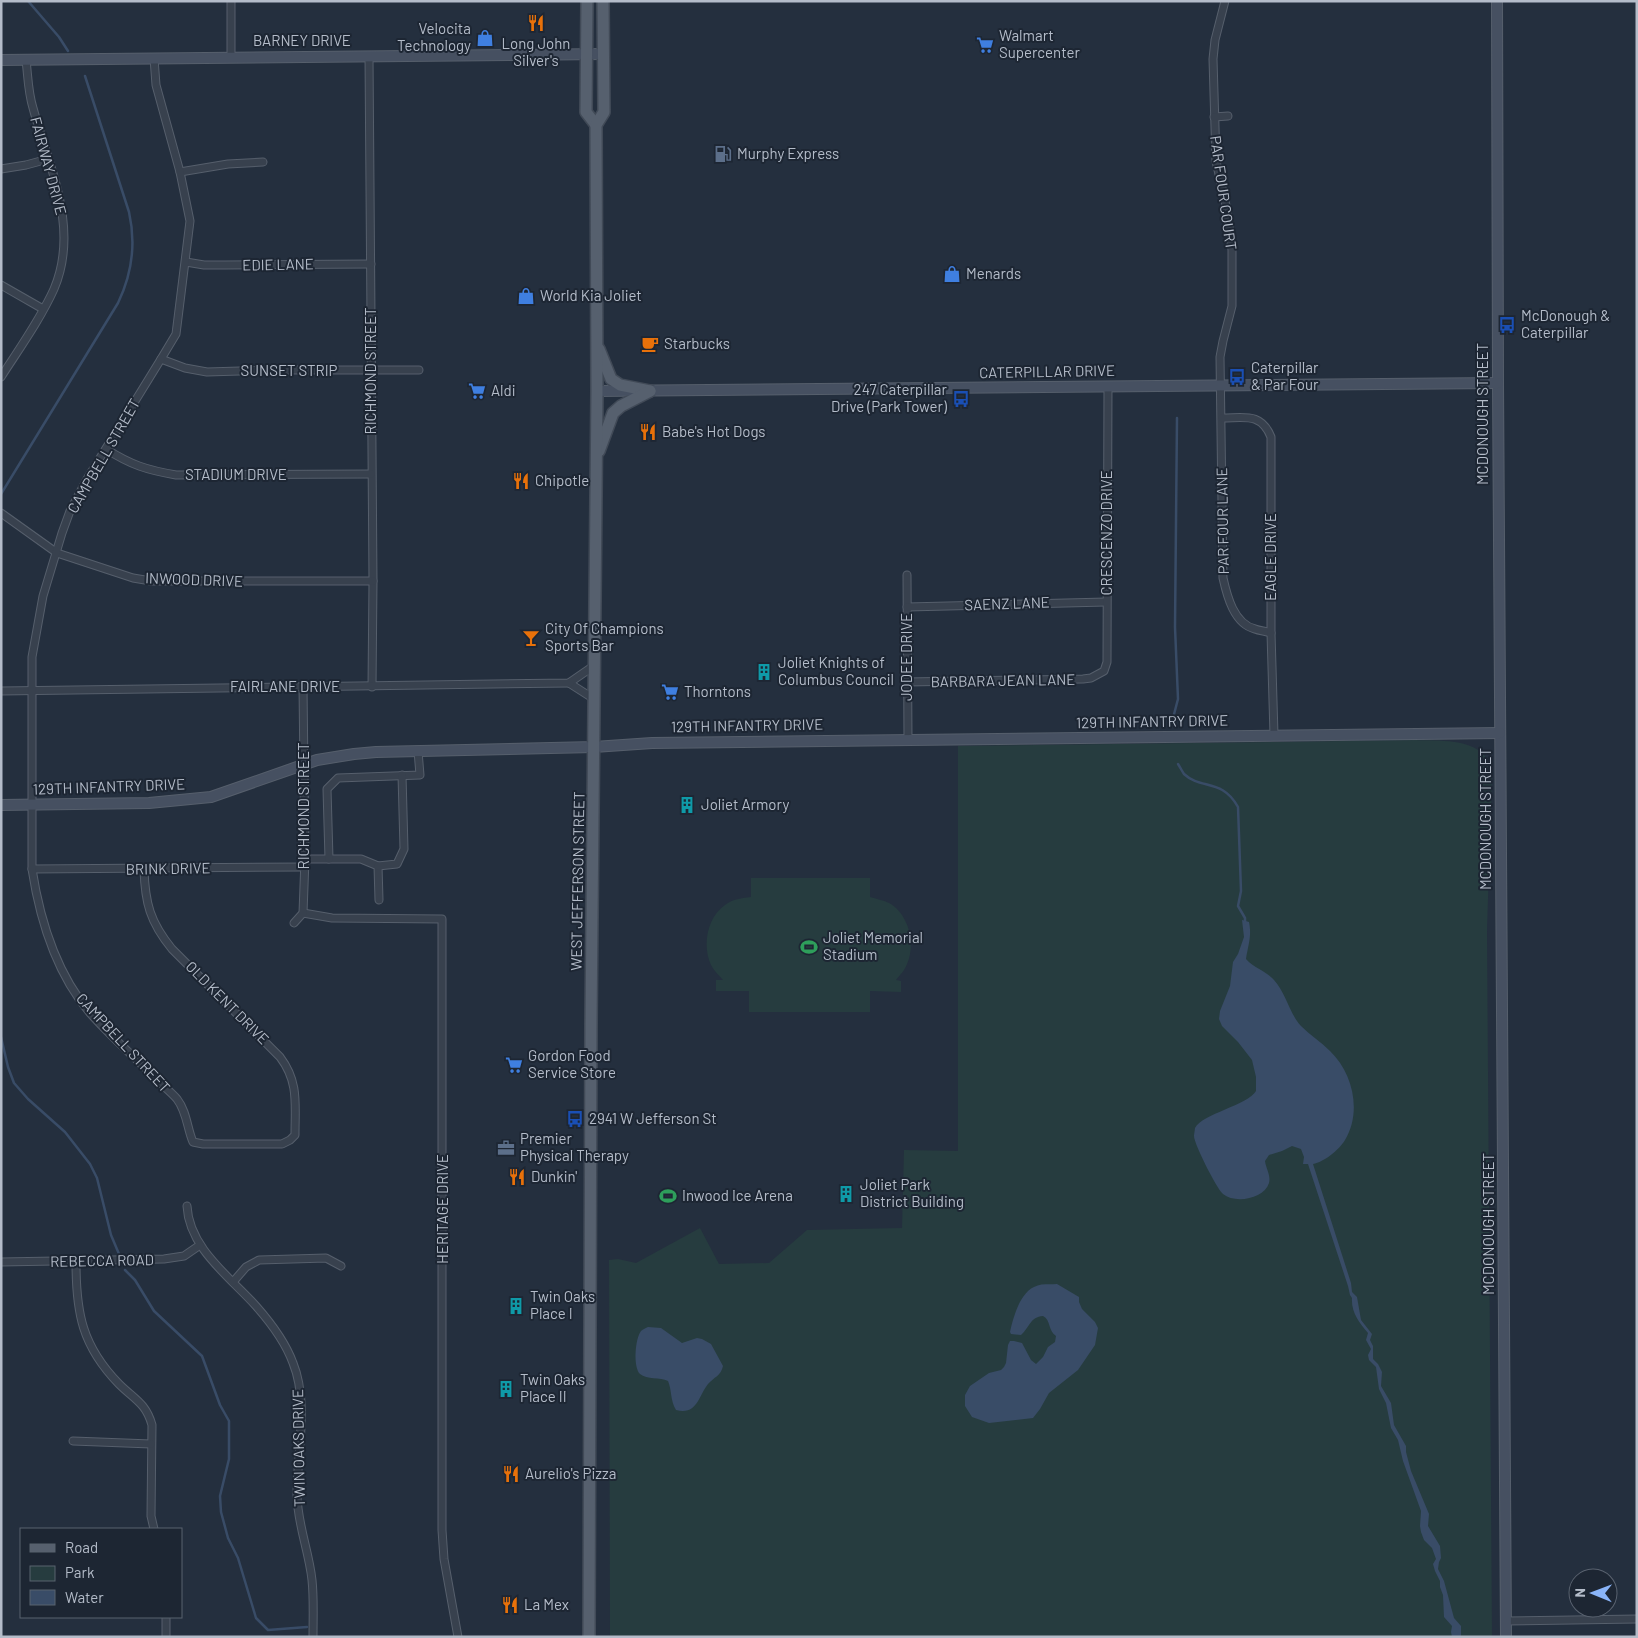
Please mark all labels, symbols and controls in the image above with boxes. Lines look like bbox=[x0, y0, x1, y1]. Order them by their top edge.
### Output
restaurant icon: Long John Silver's bbox=[526, 13, 546, 33]
place label: Velocita Technology bbox=[397, 19, 471, 54]
place label: Walmart Supercenter bbox=[999, 26, 1080, 61]
shop icon: Velocita Technology bbox=[475, 28, 495, 48]
street label: BARNEY DRIVE bbox=[253, 31, 351, 49]
place label: Long John Silver's bbox=[502, 34, 570, 69]
supermarket icon: Walmart Supercenter bbox=[975, 35, 995, 55]
street label: FAIRWAY DRIVE bbox=[27, 115, 71, 217]
street label: PAR FOUR COURT bbox=[1207, 134, 1241, 251]
fuel station icon: Murphy Express bbox=[713, 144, 733, 164]
place label: Murphy Express bbox=[737, 144, 839, 162]
street label: EDIE LANE bbox=[242, 254, 314, 274]
shop icon: Menards bbox=[942, 264, 962, 284]
place label: Menards bbox=[966, 264, 1021, 282]
shop icon: World Kia Joliet bbox=[516, 286, 536, 306]
place label: World Kia Joliet bbox=[540, 286, 642, 304]
place label: McDonough & Caterpillar bbox=[1521, 306, 1610, 341]
street label: RICHMOND STREET bbox=[361, 307, 379, 435]
bus stop icon: McDonough & Caterpillar bbox=[1497, 315, 1517, 335]
cafe icon: Starbucks bbox=[640, 334, 660, 354]
place label: Starbucks bbox=[664, 334, 730, 352]
street label: MCDONOUGH STREET bbox=[1473, 343, 1491, 485]
place label: Caterpillar & Par Four bbox=[1251, 358, 1319, 393]
street label: SUNSET STRIP bbox=[241, 361, 338, 379]
street label: CATERPILLAR DRIVE bbox=[979, 361, 1115, 381]
bus stop icon: Caterpillar & Par Four bbox=[1227, 367, 1247, 387]
place label: 247 Caterpillar Drive (Park Tower) bbox=[831, 380, 948, 415]
supermarket icon: Aldi bbox=[467, 381, 487, 401]
place label: Aldi bbox=[491, 381, 516, 399]
bus stop icon: 247 Caterpillar Drive (Park Tower) bbox=[951, 389, 971, 409]
street label: CAMPBELL STREET bbox=[63, 395, 143, 516]
restaurant icon: Babe's Hot Dogs bbox=[638, 422, 658, 442]
place label: Babe's Hot Dogs bbox=[662, 422, 766, 440]
street label: STADIUM DRIVE bbox=[185, 465, 287, 483]
street label: PAR FOUR LANE bbox=[1212, 467, 1232, 575]
street label: CRESCENZO DRIVE bbox=[1097, 470, 1115, 596]
restaurant icon: Chipotle bbox=[511, 471, 531, 491]
place label: Chipotle bbox=[535, 471, 589, 489]
street label: EAGLE DRIVE bbox=[1261, 513, 1279, 601]
street label: INWOOD DRIVE bbox=[145, 568, 243, 590]
street label: SAENZ LANE bbox=[964, 593, 1050, 613]
street label: JODEE DRIVE bbox=[897, 613, 915, 701]
place label: City Of Champions Sports Bar bbox=[545, 619, 664, 654]
bar icon: City Of Champions Sports Bar bbox=[521, 628, 541, 648]
place label: Joliet Knights of Columbus Council bbox=[778, 653, 894, 688]
building icon: Joliet Knights of Columbus Council bbox=[754, 662, 774, 682]
street label: BARBARA JEAN LANE bbox=[931, 670, 1075, 690]
street label: FAIRLANE DRIVE bbox=[230, 677, 340, 695]
supermarket icon: Thorntons bbox=[660, 682, 680, 702]
place label: Thorntons bbox=[684, 682, 751, 700]
street label: 129TH INFANTRY DRIVE bbox=[1076, 711, 1228, 731]
street label: 129TH INFANTRY DRIVE bbox=[671, 715, 823, 735]
street label: RICHMOND STREET bbox=[294, 742, 312, 870]
street label: MCDONOUGH STREET bbox=[1476, 748, 1494, 890]
street label: 129TH INFANTRY DRIVE bbox=[33, 774, 185, 798]
street label: WEST JEFFERSON STREET bbox=[566, 791, 588, 971]
building icon: Joliet Armory bbox=[677, 795, 697, 815]
place label: Joliet Armory bbox=[701, 795, 789, 813]
street label: BRINK DRIVE bbox=[125, 858, 211, 878]
place label: Joliet Memorial Stadium bbox=[823, 928, 923, 963]
sports icon: Joliet Memorial Stadium bbox=[799, 937, 819, 957]
street label: OLD KENT DRIVE bbox=[182, 957, 273, 1048]
street label: CAMPBELL STREET bbox=[73, 989, 174, 1096]
place label: Gordon Food Service Store bbox=[528, 1046, 616, 1081]
supermarket icon: Gordon Food Service Store bbox=[504, 1055, 524, 1075]
bus stop icon: 2941 W Jefferson St bbox=[565, 1109, 585, 1129]
place label: 2941 W Jefferson St bbox=[589, 1109, 717, 1127]
place label: Premier Physical Therapy bbox=[520, 1129, 629, 1164]
office icon: Premier Physical Therapy bbox=[496, 1138, 516, 1158]
street label: MCDONOUGH STREET bbox=[1479, 1153, 1497, 1295]
street label: HERITAGE DRIVE bbox=[433, 1154, 451, 1264]
restaurant icon: Dunkin' bbox=[507, 1167, 527, 1187]
place label: Dunkin' bbox=[531, 1167, 577, 1185]
place label: Joliet Park District Building bbox=[860, 1175, 964, 1210]
building icon: Joliet Park District Building bbox=[836, 1184, 856, 1204]
sports icon: Inwood Ice Arena bbox=[658, 1186, 678, 1206]
place label: Inwood Ice Arena bbox=[682, 1186, 793, 1204]
street label: REBECCA ROAD bbox=[50, 1250, 154, 1270]
place label: Twin Oaks Place I bbox=[530, 1287, 595, 1322]
building icon: Twin Oaks Place I bbox=[506, 1296, 526, 1316]
place label: Twin Oaks Place II bbox=[520, 1370, 585, 1405]
building icon: Twin Oaks Place II bbox=[496, 1379, 516, 1399]
street label: TWIN OAKS DRIVE bbox=[288, 1389, 308, 1507]
restaurant icon: Aurelio's Pizza bbox=[501, 1464, 521, 1484]
place label: Aurelio's Pizza bbox=[525, 1464, 616, 1482]
legend bbox=[20, 1528, 182, 1618]
text: Road bbox=[65, 1538, 98, 1556]
text: Park bbox=[65, 1563, 95, 1581]
north arrow bbox=[1568, 1568, 1618, 1618]
text: Water bbox=[65, 1588, 104, 1606]
text: N bbox=[1571, 1588, 1588, 1598]
restaurant icon: La Mex bbox=[500, 1595, 520, 1615]
place label: La Mex bbox=[524, 1595, 569, 1613]

